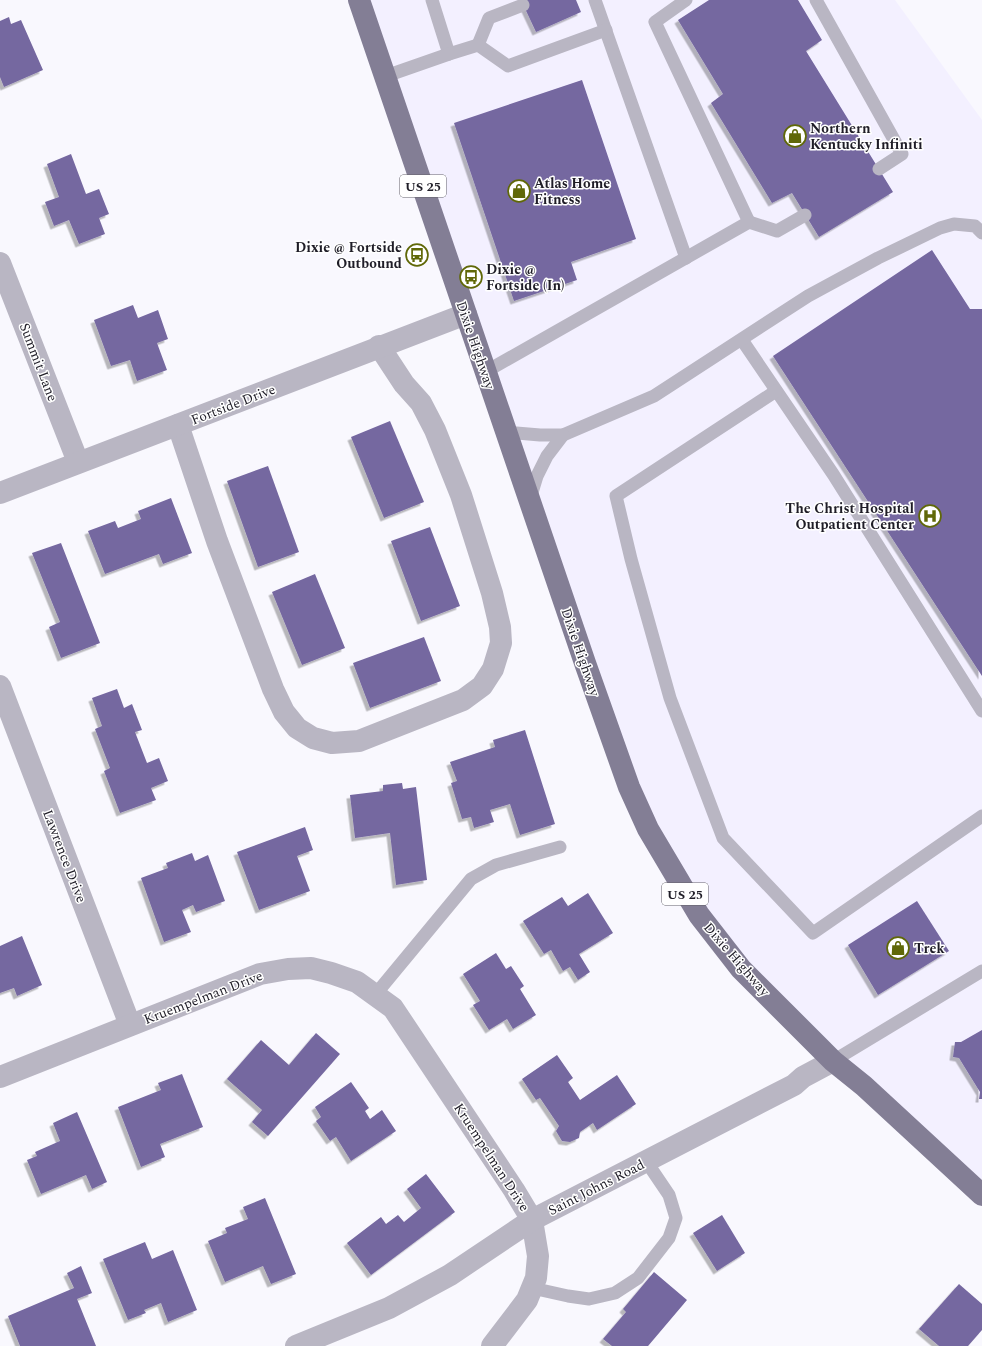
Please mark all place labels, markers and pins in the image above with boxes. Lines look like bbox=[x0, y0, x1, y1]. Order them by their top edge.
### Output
place label: Northern Kentucky Infiniti bbox=[810, 118, 923, 155]
shop icon: Northern Kentucky Infiniti bbox=[782, 123, 808, 149]
place label: Atlas Home Fitness bbox=[534, 173, 610, 210]
shop icon: Atlas Home Fitness bbox=[506, 178, 532, 204]
place label: Dixie @ Fortside Outbound bbox=[295, 237, 402, 274]
bus stop icon: Dixie @ Fortside Outbound bbox=[404, 242, 430, 268]
place label: Dixie @ Fortside (In) bbox=[486, 259, 565, 296]
bus stop icon: Dixie @ Fortside (In) bbox=[458, 264, 484, 290]
place label: The Christ Hospital Outpatient Center bbox=[785, 498, 914, 535]
hospital icon: The Christ Hospital Outpatient Center bbox=[917, 503, 943, 529]
shop icon: Trek bbox=[885, 935, 911, 961]
place label: Trek bbox=[914, 938, 945, 959]

